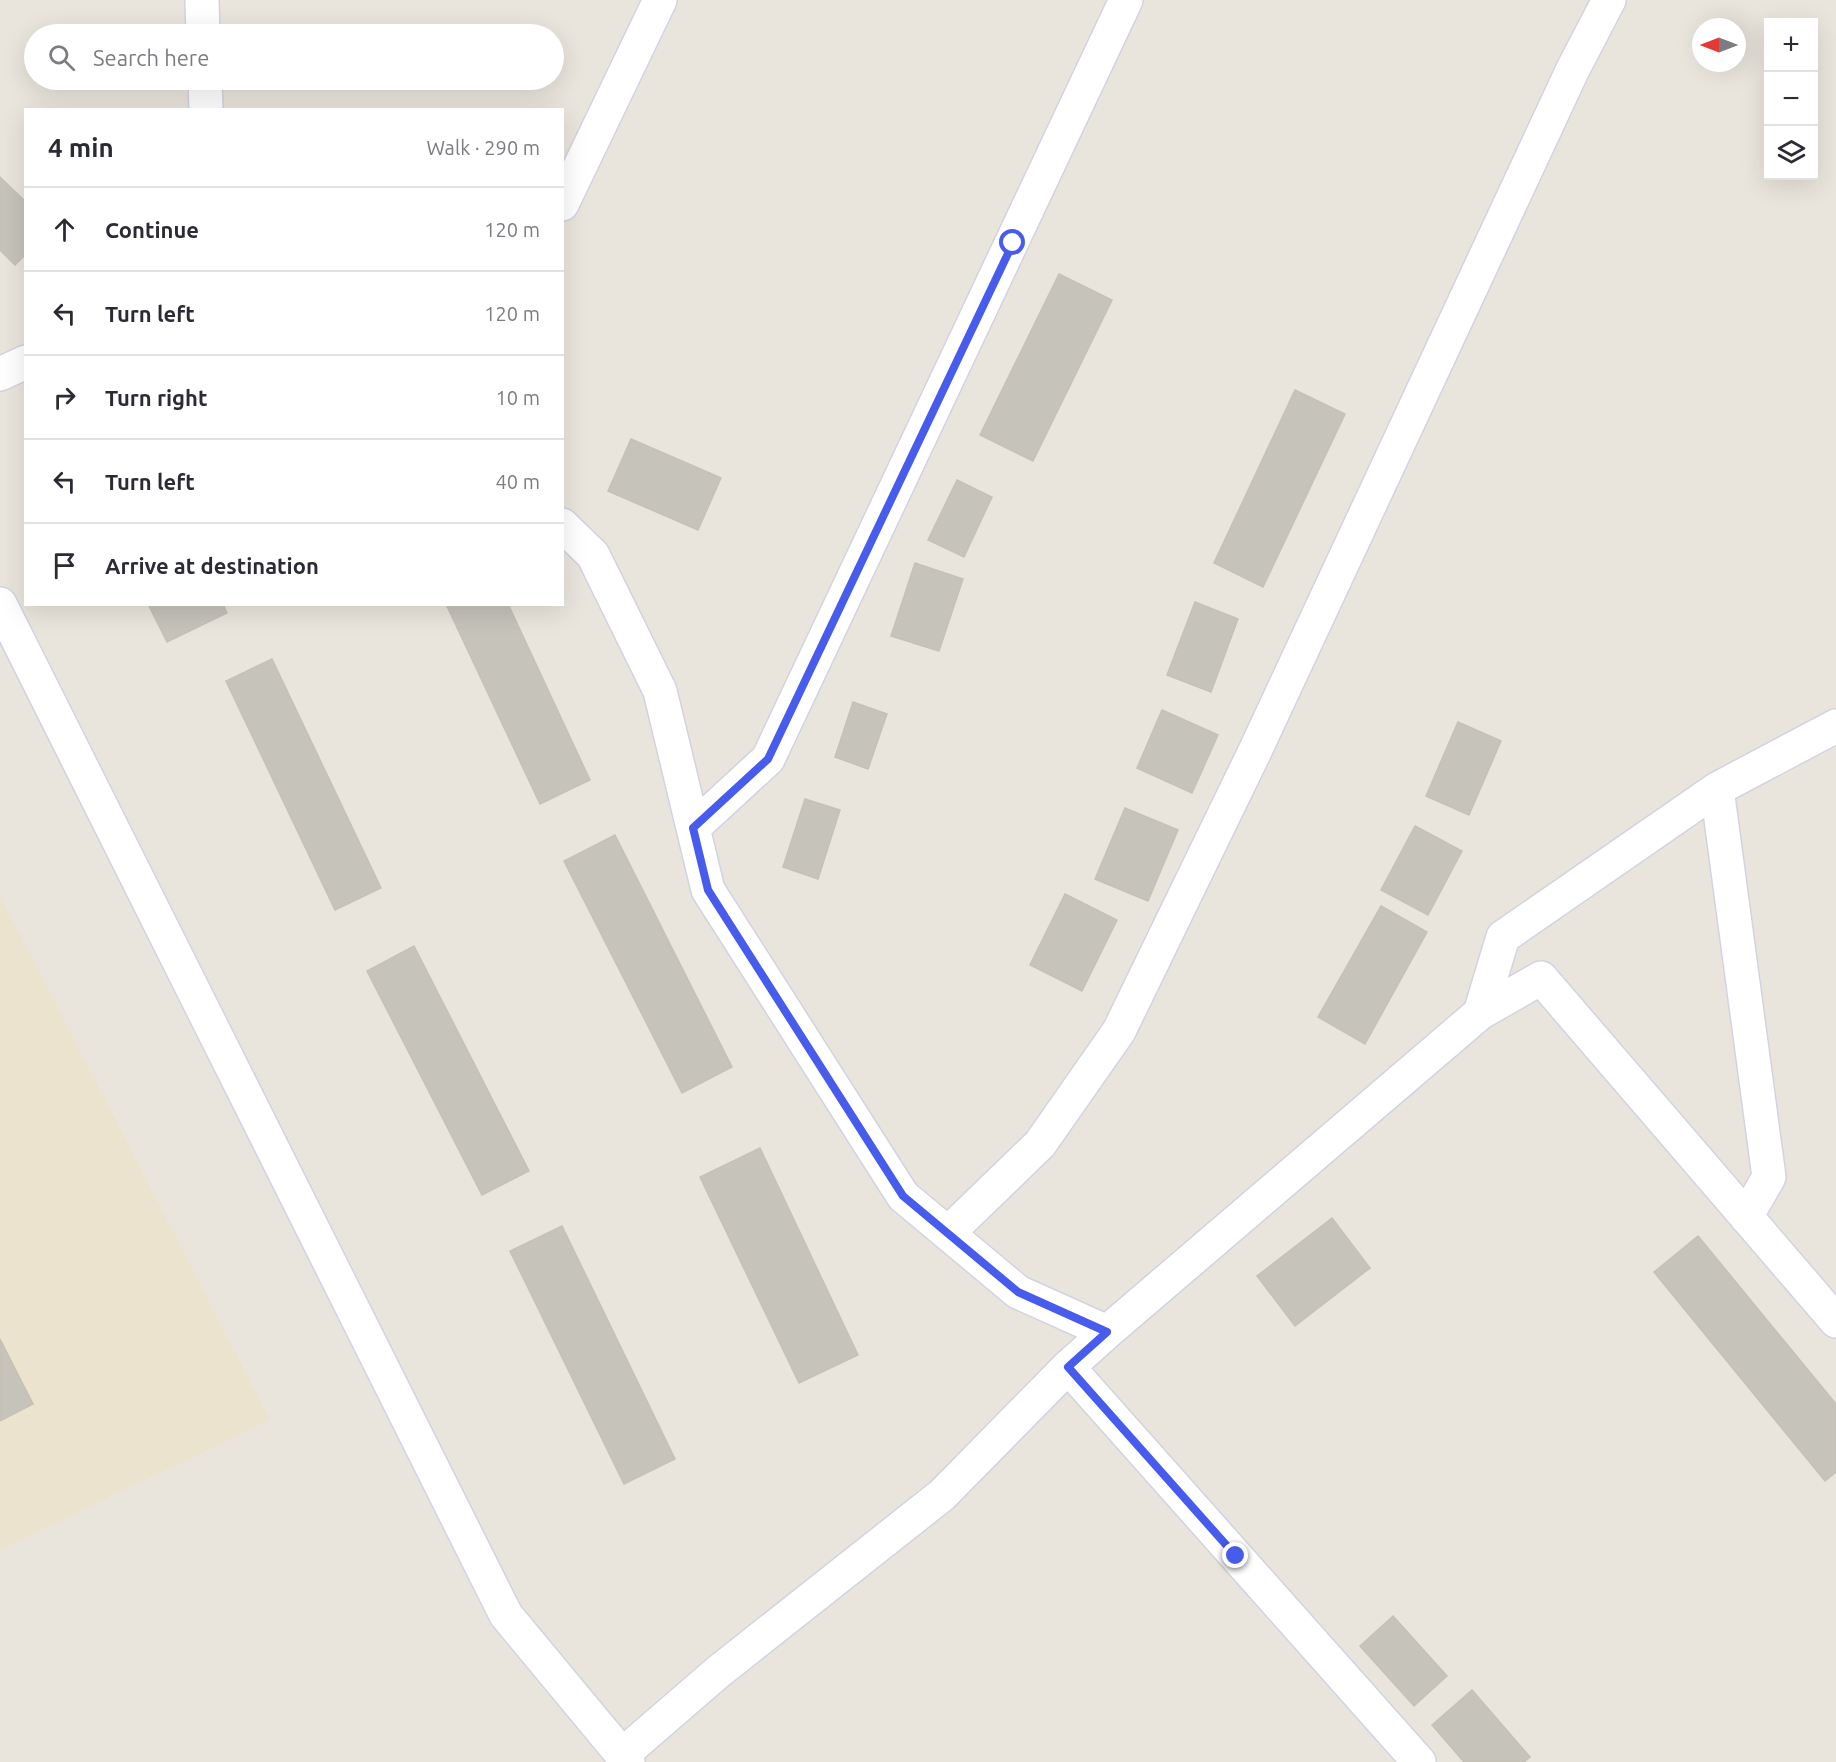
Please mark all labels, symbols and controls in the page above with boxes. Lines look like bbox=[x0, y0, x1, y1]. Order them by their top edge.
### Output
north arrow bbox=[1692, 18, 1746, 72]
map controls bbox=[1764, 18, 1818, 180]
button: + bbox=[1764, 18, 1818, 72]
search box bbox=[24, 24, 564, 90]
icon: search bbox=[45, 41, 78, 74]
text: Search here bbox=[93, 45, 209, 70]
button: − bbox=[1764, 72, 1818, 126]
button: layers bbox=[1764, 126, 1818, 180]
text: 4 min bbox=[48, 133, 114, 162]
text: Walk · 290 m bbox=[427, 136, 540, 159]
icon: ahead bbox=[48, 213, 81, 246]
text: Continue bbox=[105, 217, 199, 242]
text: 120 m bbox=[484, 218, 540, 241]
route start bbox=[999, 229, 1025, 255]
icon: left bbox=[48, 297, 81, 330]
text: Turn left bbox=[105, 301, 195, 326]
text: 120 m bbox=[484, 302, 540, 325]
icon: right bbox=[48, 381, 81, 414]
text: Turn right bbox=[105, 385, 207, 410]
text: 10 m bbox=[496, 386, 540, 409]
icon: left bbox=[48, 465, 81, 498]
text: Turn left bbox=[105, 469, 195, 494]
text: 40 m bbox=[496, 470, 540, 493]
icon: arrive bbox=[48, 549, 81, 582]
text: Arrive at destination bbox=[105, 553, 319, 578]
route end bbox=[1222, 1542, 1248, 1568]

